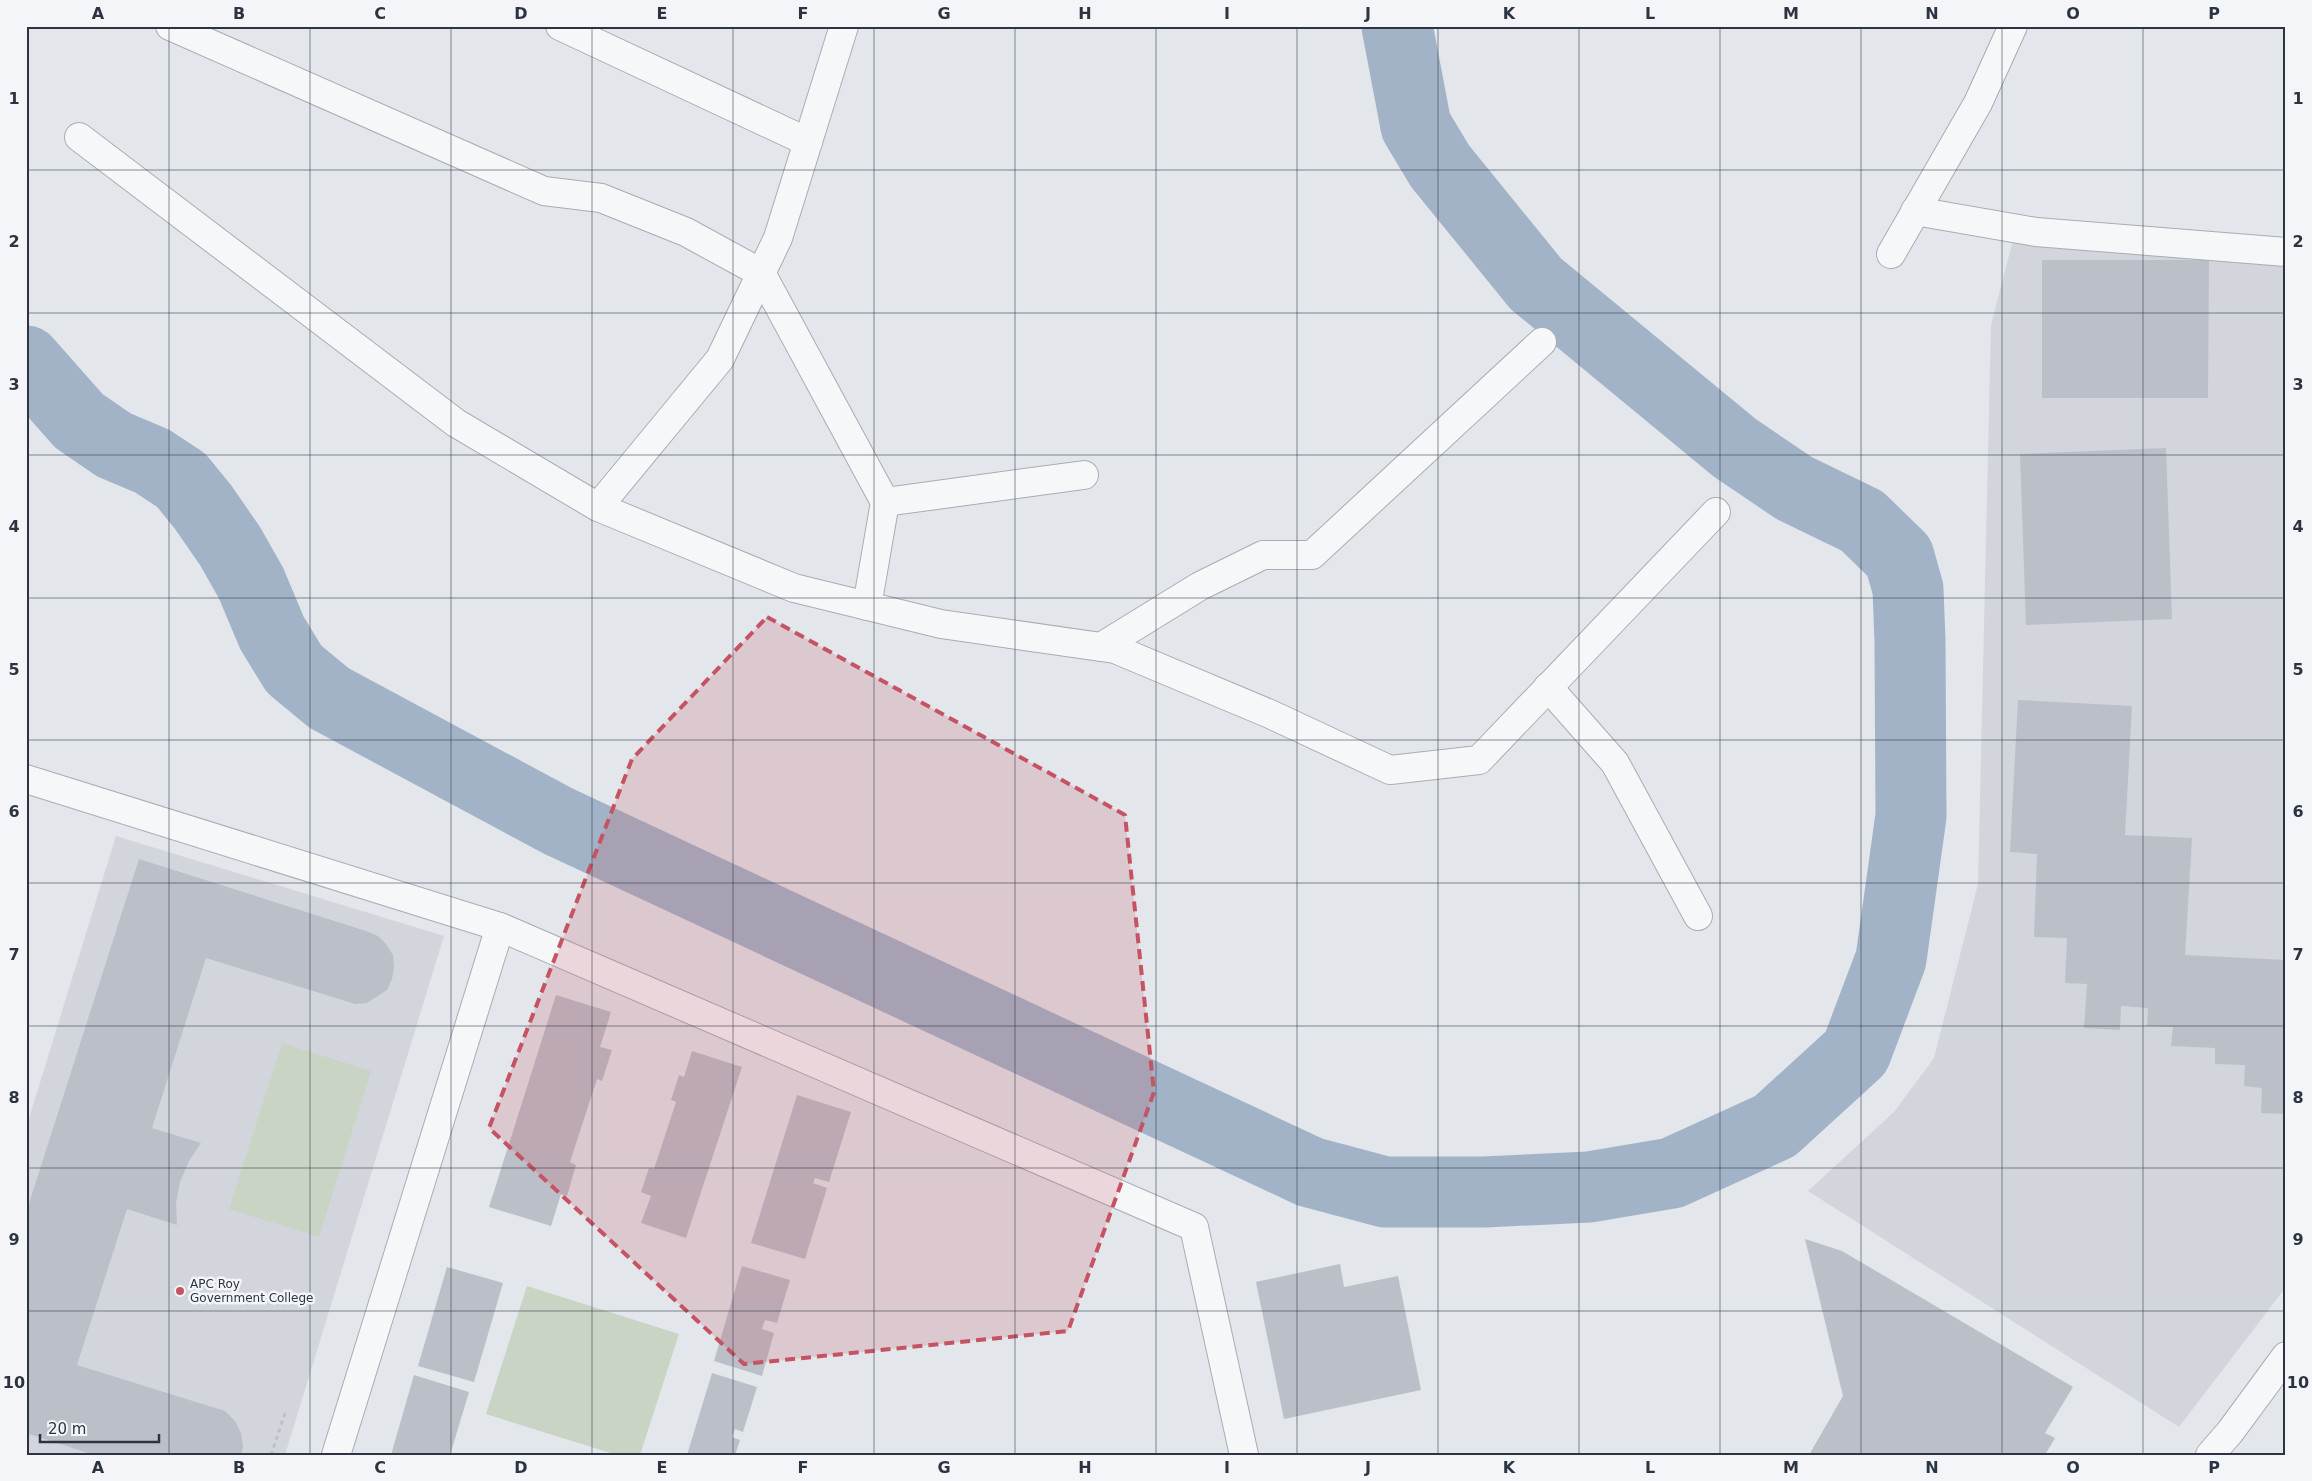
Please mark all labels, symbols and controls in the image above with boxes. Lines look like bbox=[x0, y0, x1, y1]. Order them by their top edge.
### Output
text: A bbox=[92, 4, 105, 23]
text: B bbox=[233, 4, 245, 23]
text: C bbox=[374, 4, 386, 23]
text: D bbox=[514, 4, 528, 23]
text: E bbox=[657, 4, 667, 23]
text: F bbox=[798, 4, 808, 23]
text: G bbox=[937, 4, 951, 23]
text: H bbox=[1078, 4, 1092, 23]
text: I bbox=[1224, 4, 1230, 23]
text: J bbox=[1364, 4, 1371, 23]
text: K bbox=[1503, 4, 1516, 23]
text: L bbox=[1645, 4, 1655, 23]
text: M bbox=[1783, 4, 1799, 23]
text: N bbox=[1925, 4, 1939, 23]
text: O bbox=[2066, 4, 2080, 23]
text: P bbox=[2208, 4, 2220, 23]
text: 1 bbox=[8, 89, 20, 108]
text: 1 bbox=[2292, 89, 2304, 108]
text: 2 bbox=[8, 232, 20, 251]
text: 2 bbox=[2292, 232, 2304, 251]
text: 3 bbox=[8, 375, 20, 394]
text: 3 bbox=[2292, 375, 2304, 394]
text: 4 bbox=[8, 517, 20, 536]
text: 4 bbox=[2292, 517, 2304, 536]
text: 5 bbox=[8, 660, 20, 679]
text: 5 bbox=[2292, 660, 2304, 679]
text: 6 bbox=[8, 802, 20, 821]
text: 6 bbox=[2292, 802, 2304, 821]
text: 7 bbox=[8, 945, 20, 964]
text: 7 bbox=[2292, 945, 2304, 964]
text: 8 bbox=[8, 1088, 20, 1107]
text: 8 bbox=[2292, 1088, 2304, 1107]
text: 9 bbox=[8, 1230, 20, 1249]
text: 9 bbox=[2292, 1230, 2304, 1249]
place label: APC Roy Government College bbox=[190, 1277, 313, 1305]
marker: APC Roy Government College bbox=[174, 1285, 186, 1297]
text: 10 bbox=[3, 1373, 25, 1392]
text: 10 bbox=[2287, 1373, 2309, 1392]
scale bar bbox=[40, 1411, 159, 1443]
text: 20 m bbox=[48, 1420, 86, 1438]
text: A bbox=[92, 1458, 105, 1477]
text: B bbox=[233, 1458, 245, 1477]
text: C bbox=[374, 1458, 386, 1477]
text: D bbox=[514, 1458, 528, 1477]
text: E bbox=[657, 1458, 667, 1477]
text: F bbox=[798, 1458, 808, 1477]
text: G bbox=[937, 1458, 951, 1477]
text: H bbox=[1078, 1458, 1092, 1477]
text: I bbox=[1224, 1458, 1230, 1477]
text: J bbox=[1364, 1458, 1371, 1477]
text: K bbox=[1503, 1458, 1516, 1477]
text: L bbox=[1645, 1458, 1655, 1477]
text: M bbox=[1783, 1458, 1799, 1477]
text: N bbox=[1925, 1458, 1939, 1477]
text: O bbox=[2066, 1458, 2080, 1477]
text: P bbox=[2208, 1458, 2220, 1477]

